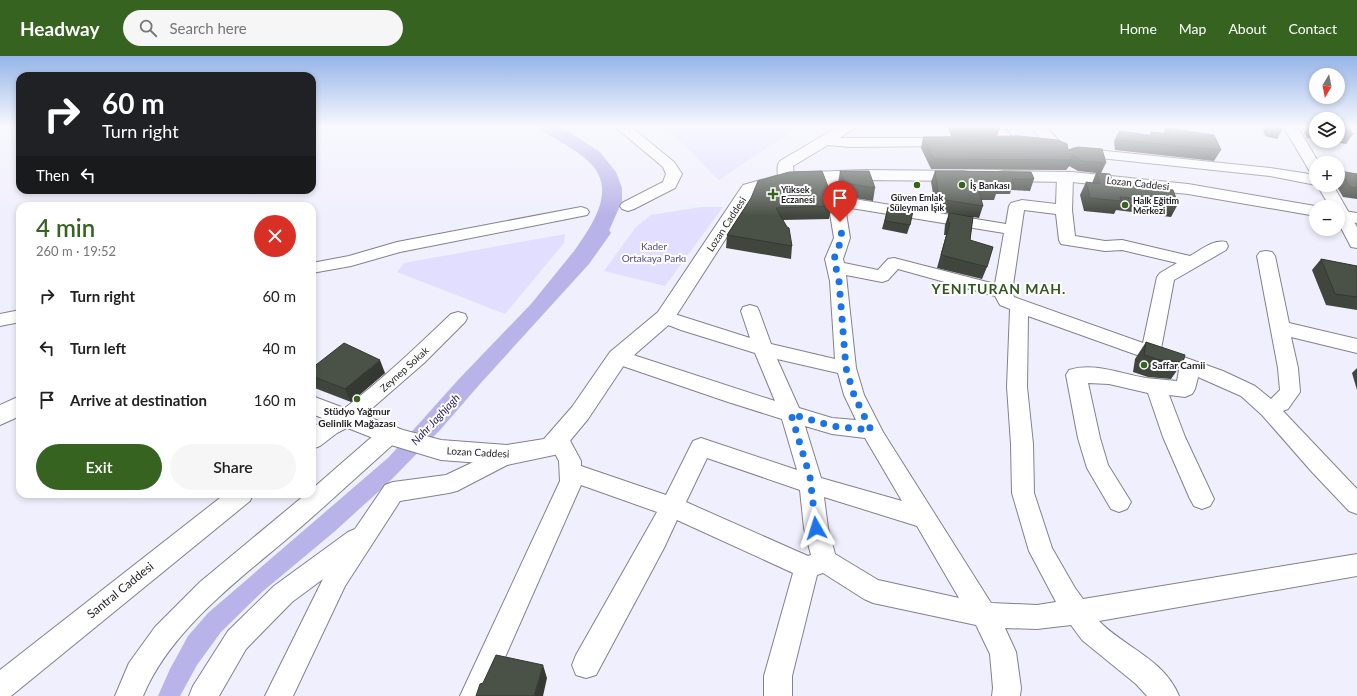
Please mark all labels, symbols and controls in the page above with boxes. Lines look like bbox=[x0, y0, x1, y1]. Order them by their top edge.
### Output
search box bbox=[123, 10, 403, 46]
text: Headway bbox=[20, 17, 99, 40]
icon: search bbox=[137, 17, 159, 39]
text: Search here bbox=[169, 19, 247, 37]
text: Home bbox=[1119, 20, 1157, 37]
text: Map bbox=[1179, 20, 1206, 37]
text: About bbox=[1228, 20, 1266, 37]
text: Contact bbox=[1288, 20, 1337, 37]
north arrow bbox=[1309, 68, 1345, 104]
map controls bbox=[1309, 68, 1345, 236]
text: 60 m bbox=[102, 86, 165, 120]
icon: right bbox=[36, 88, 88, 140]
button: layers bbox=[1309, 112, 1345, 148]
text: Turn right bbox=[102, 120, 179, 142]
button: + bbox=[1309, 156, 1345, 192]
icon: left bbox=[77, 164, 99, 186]
text: Then bbox=[36, 166, 69, 184]
street label: Lozan Caddesi bbox=[1106, 174, 1170, 192]
place label: İş Bankası bbox=[970, 179, 1010, 191]
marker: Güven Emlak Süleyman Işık bbox=[912, 180, 922, 190]
marker: İş Bankası bbox=[957, 180, 967, 190]
pin bbox=[823, 181, 857, 222]
place label: Yüksek Eczanesi bbox=[780, 184, 815, 205]
icon: arrive bbox=[829, 187, 851, 209]
marker: Yüksek Eczanesi bbox=[768, 189, 778, 199]
place label: Güven Emlak Süleyman Işık bbox=[890, 192, 944, 213]
street label: Lozan Caddesi bbox=[704, 194, 748, 254]
place label: Halk Eğitim Merkezi bbox=[1133, 195, 1179, 216]
marker: Halk Eğitim Merkezi bbox=[1120, 200, 1130, 210]
button: − bbox=[1309, 200, 1345, 236]
text: 4 min bbox=[36, 213, 95, 242]
button: close bbox=[254, 215, 296, 257]
park label: Kader Ortakaya Parkı bbox=[622, 240, 686, 264]
text: 260 m · 19:52 bbox=[36, 243, 116, 259]
district label: YENITURAN MAH. bbox=[931, 280, 1066, 297]
icon: right bbox=[36, 285, 58, 307]
text: Turn right bbox=[70, 287, 135, 305]
text: 60 m bbox=[262, 287, 296, 305]
icon: left bbox=[36, 337, 58, 359]
text: Turn left bbox=[70, 339, 126, 357]
text: 40 m bbox=[262, 339, 296, 357]
street label: Zeynep Sokak bbox=[377, 343, 431, 394]
place label: Saffar Camii bbox=[1152, 359, 1206, 371]
marker: Saffar Camii bbox=[1139, 360, 1149, 370]
icon: arrive bbox=[36, 389, 58, 411]
text: Arrive at destination bbox=[70, 391, 207, 409]
text: 160 m bbox=[254, 391, 296, 409]
water label: Nahr Jaghjagh bbox=[408, 391, 462, 447]
marker: Stüdyo Yağmur Gelinlik Mağazası bbox=[352, 394, 362, 404]
place label: Stüdyo Yağmur Gelinlik Mağazası bbox=[318, 405, 396, 429]
button: Exit bbox=[36, 444, 162, 490]
button: Share bbox=[170, 444, 296, 490]
street label: Lozan Caddesi bbox=[446, 444, 510, 460]
position arrow bbox=[795, 507, 837, 549]
street label: Santral Caddesi bbox=[84, 559, 156, 621]

